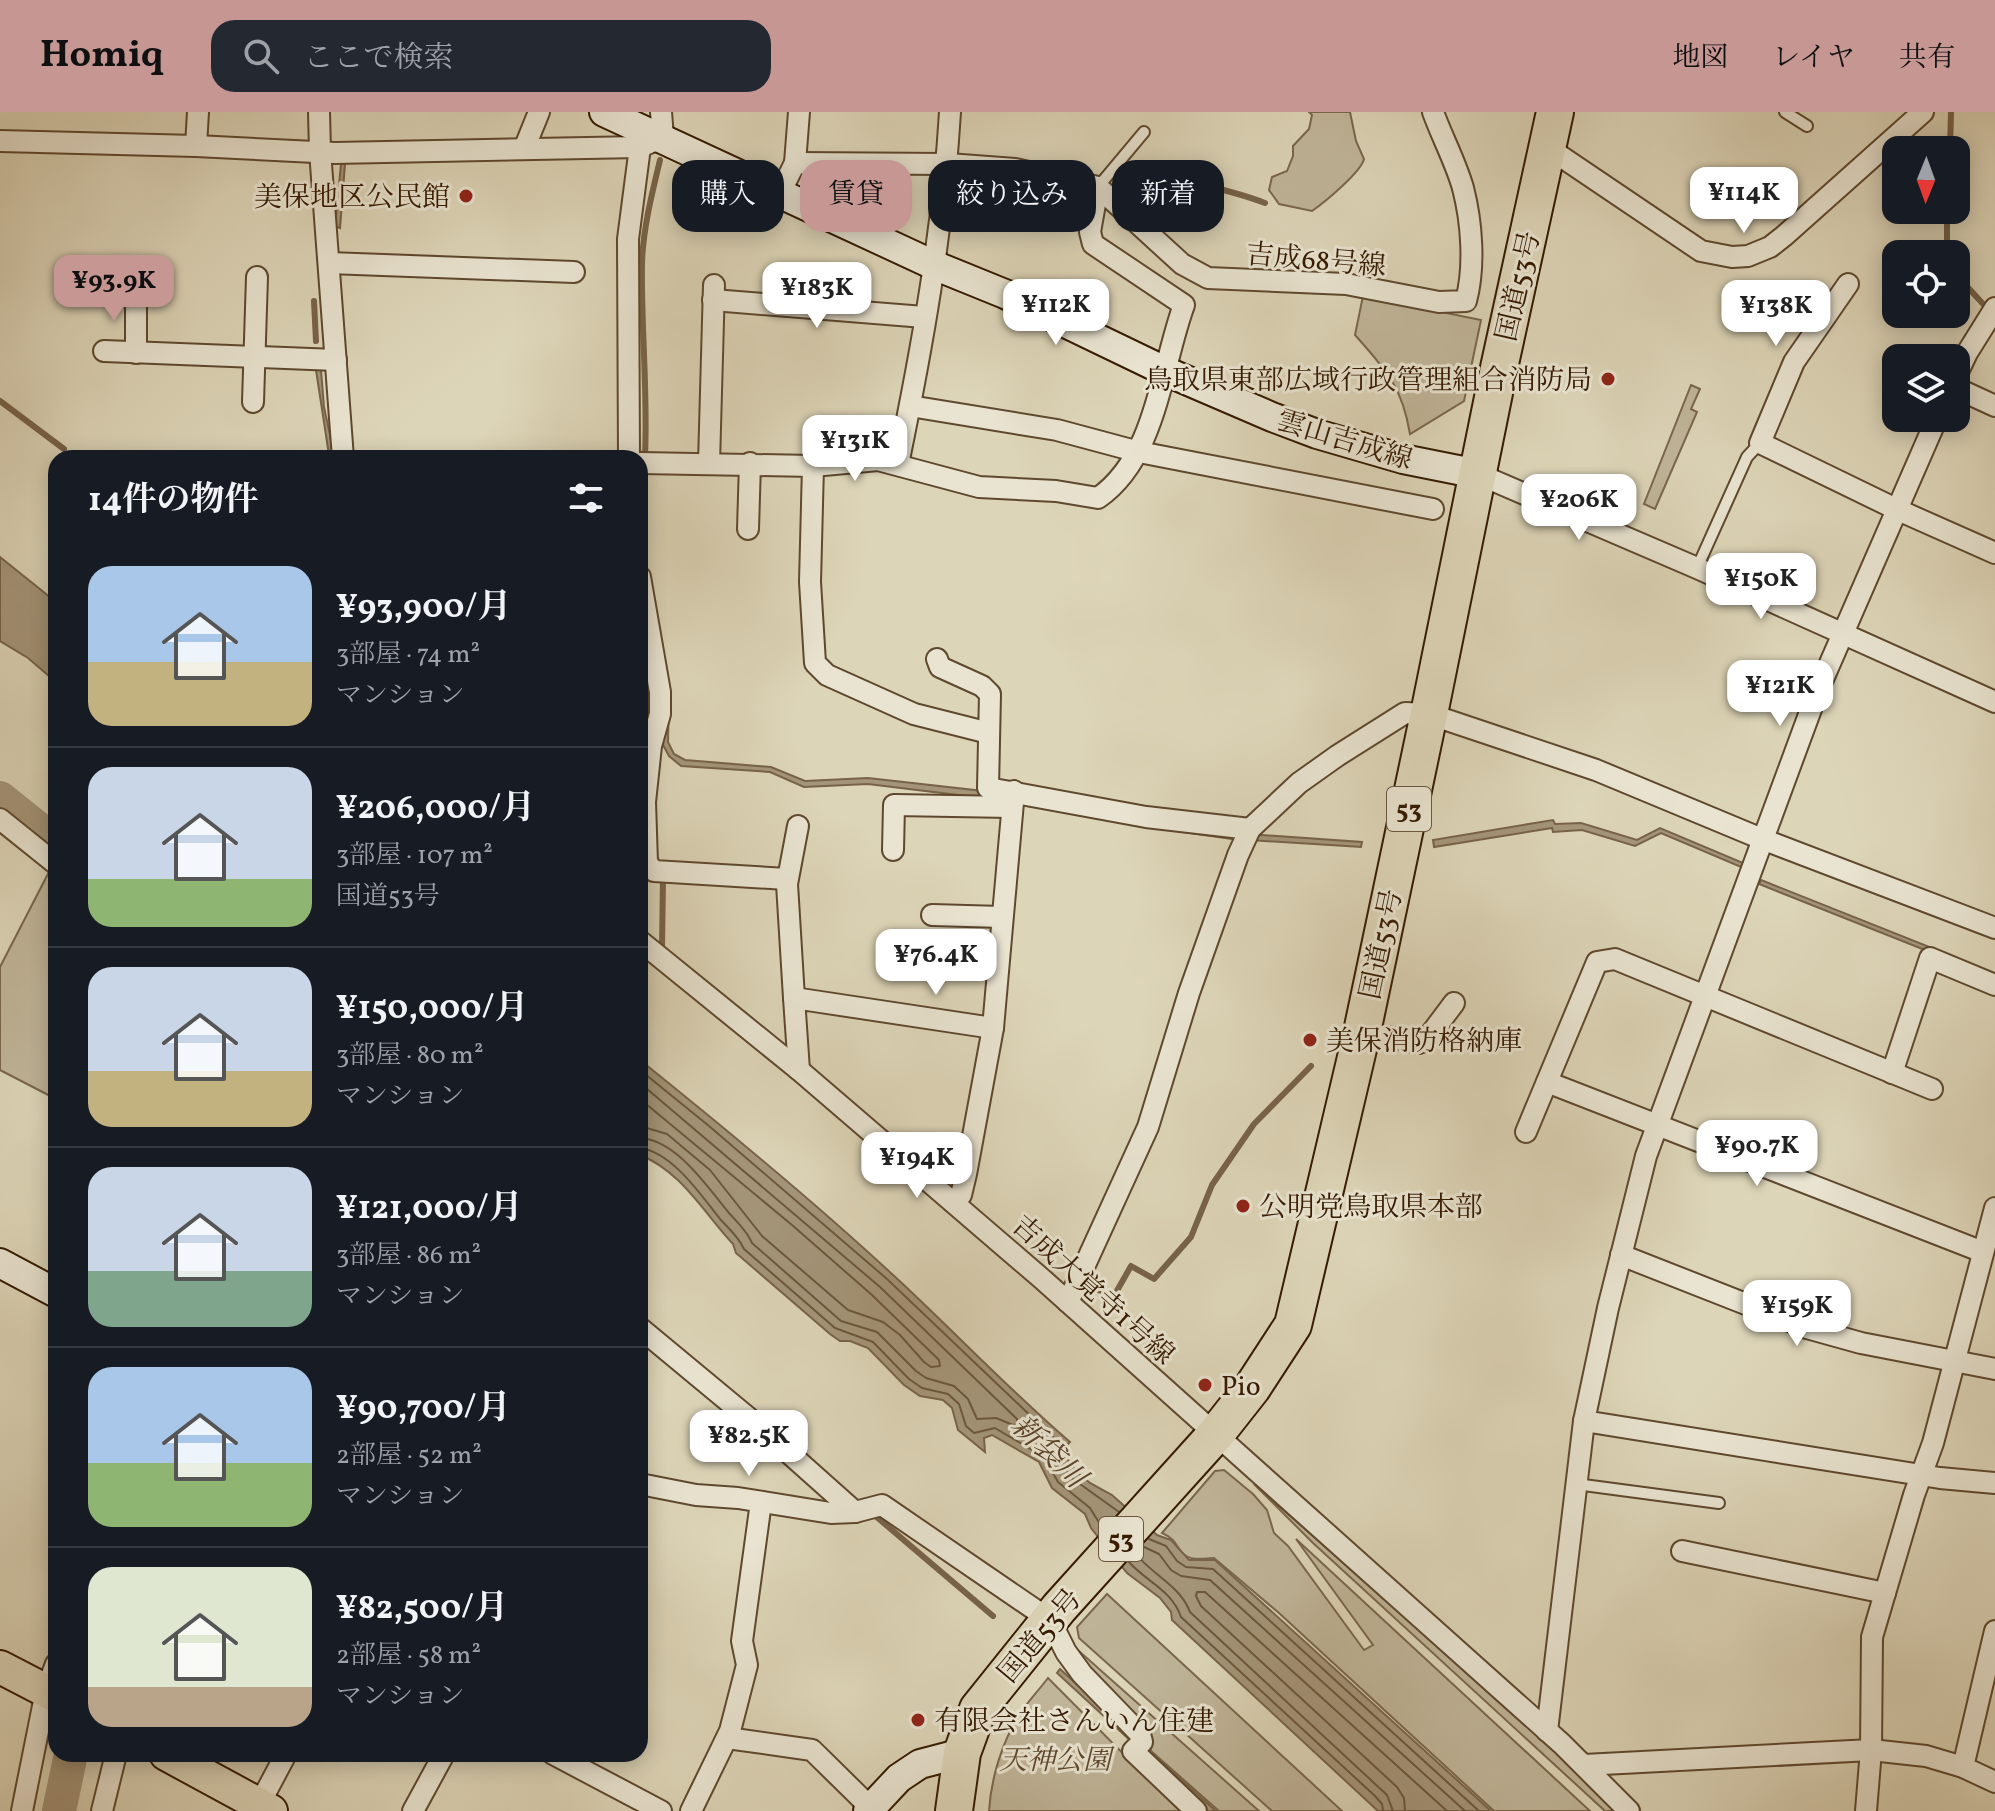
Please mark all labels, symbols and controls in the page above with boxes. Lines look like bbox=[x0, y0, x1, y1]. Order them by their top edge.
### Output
search box bbox=[211, 20, 771, 92]
text: Homiq bbox=[40, 30, 163, 83]
icon: search bbox=[239, 34, 283, 78]
text: ここで検索 bbox=[303, 38, 453, 80]
text: 地図 bbox=[1672, 39, 1728, 78]
text: レイヤ bbox=[1772, 39, 1855, 78]
text: 共有 bbox=[1899, 39, 1955, 78]
north arrow bbox=[1882, 136, 1970, 224]
map controls bbox=[1882, 136, 1970, 432]
chip: 購入 bbox=[672, 160, 784, 232]
chip: 賃貸 bbox=[800, 160, 912, 232]
chip: 絞り込み bbox=[928, 160, 1096, 232]
chip: 新着 bbox=[1112, 160, 1224, 232]
pin: ¥114K bbox=[1688, 167, 1800, 235]
text: ¥114K bbox=[1708, 175, 1780, 211]
place label: 美保地区公民館 bbox=[254, 179, 450, 218]
marker: 美保地区公民館 bbox=[457, 187, 475, 205]
street label: 国道53号 bbox=[1488, 228, 1551, 345]
street label: 吉成68号線 bbox=[1244, 236, 1387, 287]
button: locate bbox=[1882, 240, 1970, 328]
pin: ¥93.9K bbox=[49, 255, 179, 323]
pin: ¥183K bbox=[761, 262, 873, 330]
text: ¥93.9K bbox=[72, 263, 156, 299]
text: ¥183K bbox=[780, 270, 854, 306]
pin: ¥112K bbox=[1000, 279, 1112, 347]
pin: ¥138K bbox=[1720, 280, 1832, 348]
text: ¥112K bbox=[1021, 287, 1091, 323]
text: ¥138K bbox=[1739, 288, 1813, 324]
button: layers bbox=[1882, 344, 1970, 432]
place label: 鳥取県東部広域行政管理組合消防局 bbox=[1144, 362, 1592, 401]
marker: 鳥取県東部広域行政管理組合消防局 bbox=[1599, 370, 1617, 388]
street label: 雲山吉成線 bbox=[1272, 402, 1417, 481]
pin: ¥131K bbox=[799, 415, 911, 483]
text: ¥131K bbox=[820, 423, 890, 459]
pin: ¥206K bbox=[1523, 474, 1635, 542]
icon: filters bbox=[564, 476, 608, 520]
text: 14件の物件 bbox=[88, 478, 258, 525]
text: ¥206K bbox=[1539, 482, 1619, 518]
pin: ¥150K bbox=[1705, 553, 1817, 621]
text: ¥150K bbox=[1724, 561, 1798, 597]
text: ¥93,900/月 bbox=[336, 585, 511, 632]
icon: home bbox=[152, 598, 248, 694]
text: 3部屋 · 74 m² bbox=[336, 637, 480, 673]
pin: ¥121K bbox=[1724, 660, 1836, 728]
text: ¥121K bbox=[1745, 668, 1815, 704]
text: マンション bbox=[336, 678, 465, 714]
text: ¥206,000/月 bbox=[336, 786, 535, 833]
road number: 53 bbox=[1387, 787, 1431, 831]
icon: home bbox=[152, 799, 248, 895]
text: 3部屋 · 107 m² bbox=[336, 838, 493, 874]
text: 国道53号 bbox=[336, 879, 440, 915]
street label: 国道53号 bbox=[1352, 886, 1413, 1003]
pin: ¥76.4K bbox=[871, 929, 1001, 997]
text: ¥76.4K bbox=[894, 937, 978, 973]
text: ¥150,000/月 bbox=[336, 986, 529, 1033]
icon: home bbox=[152, 999, 248, 1095]
place label: 美保消防格納庫 bbox=[1326, 1023, 1522, 1062]
marker: 美保消防格納庫 bbox=[1301, 1031, 1319, 1049]
text: 3部屋 · 80 m² bbox=[336, 1038, 484, 1074]
text: マンション bbox=[336, 1079, 465, 1115]
pin: ¥90.7K bbox=[1692, 1120, 1822, 1188]
text: ¥90.7K bbox=[1715, 1128, 1799, 1164]
pin: ¥194K bbox=[861, 1132, 973, 1200]
text: ¥194K bbox=[879, 1140, 955, 1176]
text: ¥121,000/月 bbox=[336, 1186, 523, 1233]
place label: 公明党鳥取県本部 bbox=[1259, 1189, 1483, 1228]
marker: 公明党鳥取県本部 bbox=[1234, 1197, 1252, 1215]
icon: home bbox=[152, 1199, 248, 1295]
street label: 吉成大覚寺1号線 bbox=[1002, 1207, 1182, 1375]
text: 3部屋 · 86 m² bbox=[336, 1238, 481, 1274]
text: マンション bbox=[336, 1279, 465, 1315]
pin: ¥159K bbox=[1741, 1280, 1853, 1348]
text: ¥159K bbox=[1761, 1288, 1833, 1324]
place label: Pio bbox=[1221, 1368, 1261, 1407]
marker: Pio bbox=[1196, 1376, 1214, 1394]
text: ¥90,700/月 bbox=[336, 1386, 511, 1433]
icon: home bbox=[152, 1399, 248, 1495]
water label: 新袋川 bbox=[1001, 1406, 1097, 1501]
pin: ¥82.5K bbox=[684, 1410, 814, 1478]
text: ¥82.5K bbox=[708, 1418, 790, 1454]
text: 2部屋 · 52 m² bbox=[336, 1438, 482, 1474]
text: マンション bbox=[336, 1479, 465, 1515]
road number: 53 bbox=[1099, 1517, 1143, 1561]
street label: 国道53号 bbox=[990, 1581, 1092, 1692]
text: ¥82,500/月 bbox=[336, 1586, 508, 1633]
icon: home bbox=[152, 1599, 248, 1695]
text: 2部屋 · 58 m² bbox=[336, 1638, 481, 1674]
text: マンション bbox=[336, 1679, 465, 1715]
place label: 有限会社さんいん住建 bbox=[934, 1703, 1214, 1742]
marker: 有限会社さんいん住建 bbox=[909, 1711, 927, 1729]
park label: 天神公園 bbox=[999, 1742, 1115, 1781]

